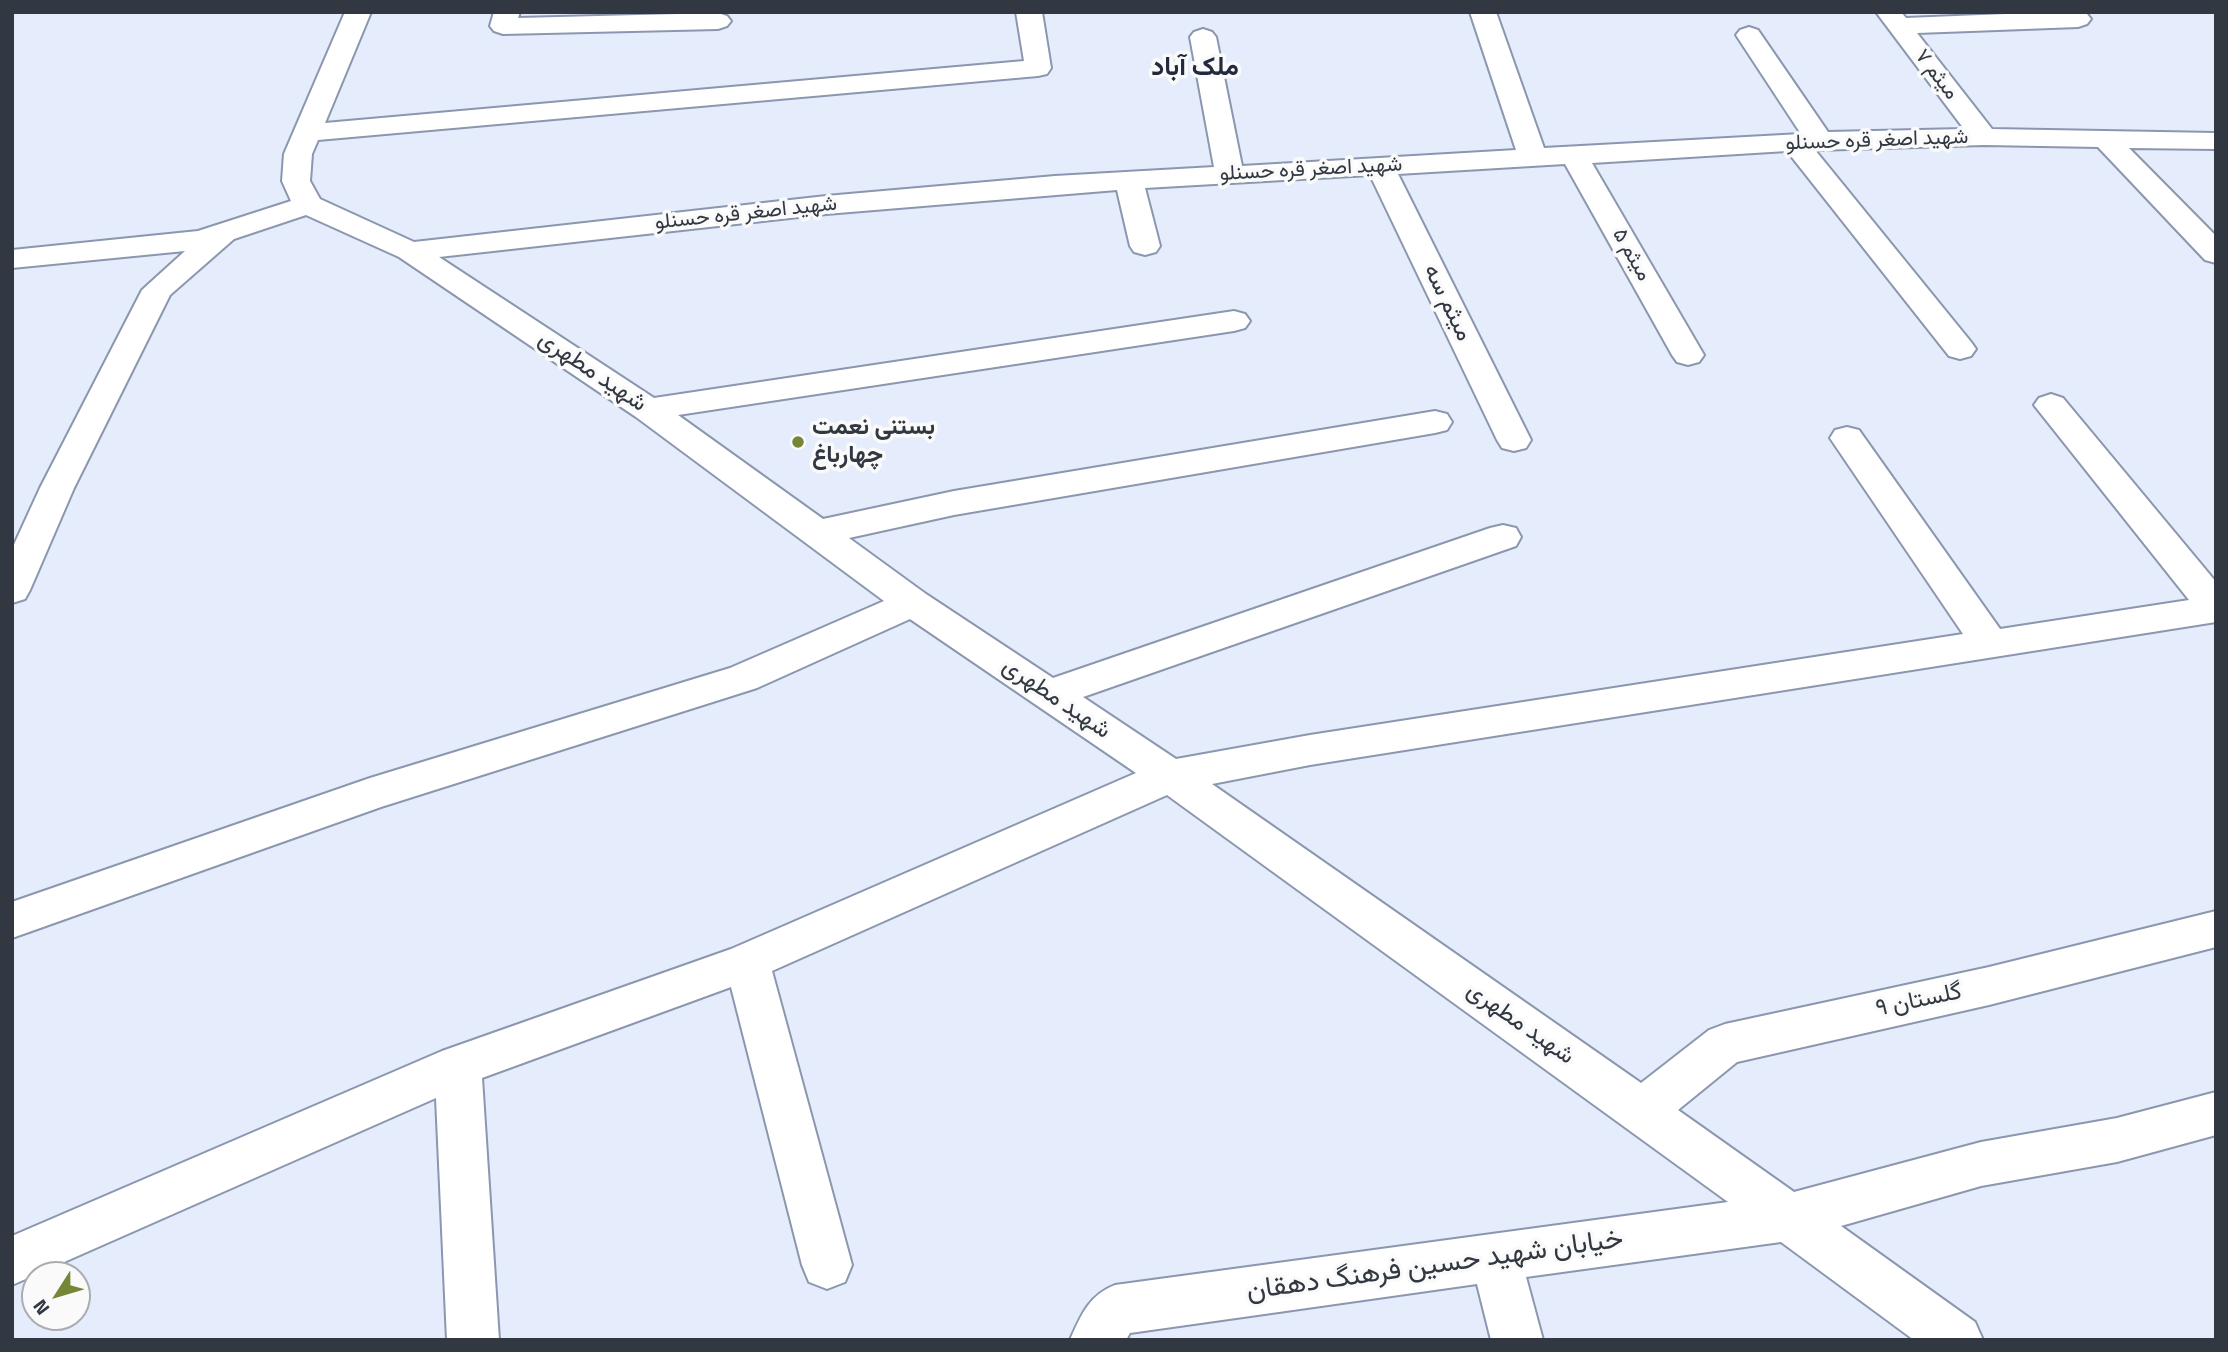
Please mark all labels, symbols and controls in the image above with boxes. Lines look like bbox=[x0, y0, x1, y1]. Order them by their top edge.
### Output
street label: میثم ۷ bbox=[1909, 45, 1963, 105]
district label: ملک آباد bbox=[1151, 53, 1239, 85]
street label: شهید اصغر قره حسنلو bbox=[1785, 125, 1969, 157]
street label: شهید اصغر قره حسنلو bbox=[1219, 153, 1403, 187]
street label: شهید اصغر قره حسنلو bbox=[654, 192, 838, 236]
street label: میثم ۵ bbox=[1606, 224, 1656, 286]
street label: میثم سه bbox=[1416, 260, 1478, 346]
street label: شهید مطهری bbox=[532, 325, 652, 419]
place label: بستنی نعمت چهارباغ bbox=[812, 414, 935, 470]
marker: بستنی نعمت چهارباغ bbox=[790, 434, 806, 450]
street label: شهید مطهری bbox=[996, 652, 1116, 746]
street label: شهید مطهری bbox=[1461, 976, 1579, 1072]
street label: گلستان ۹ bbox=[1873, 978, 1965, 1024]
street label: خیابان شهید حسین فرهنگ دهقان bbox=[1245, 1223, 1625, 1309]
north arrow bbox=[21, 1261, 91, 1331]
text: N bbox=[25, 1294, 56, 1322]

